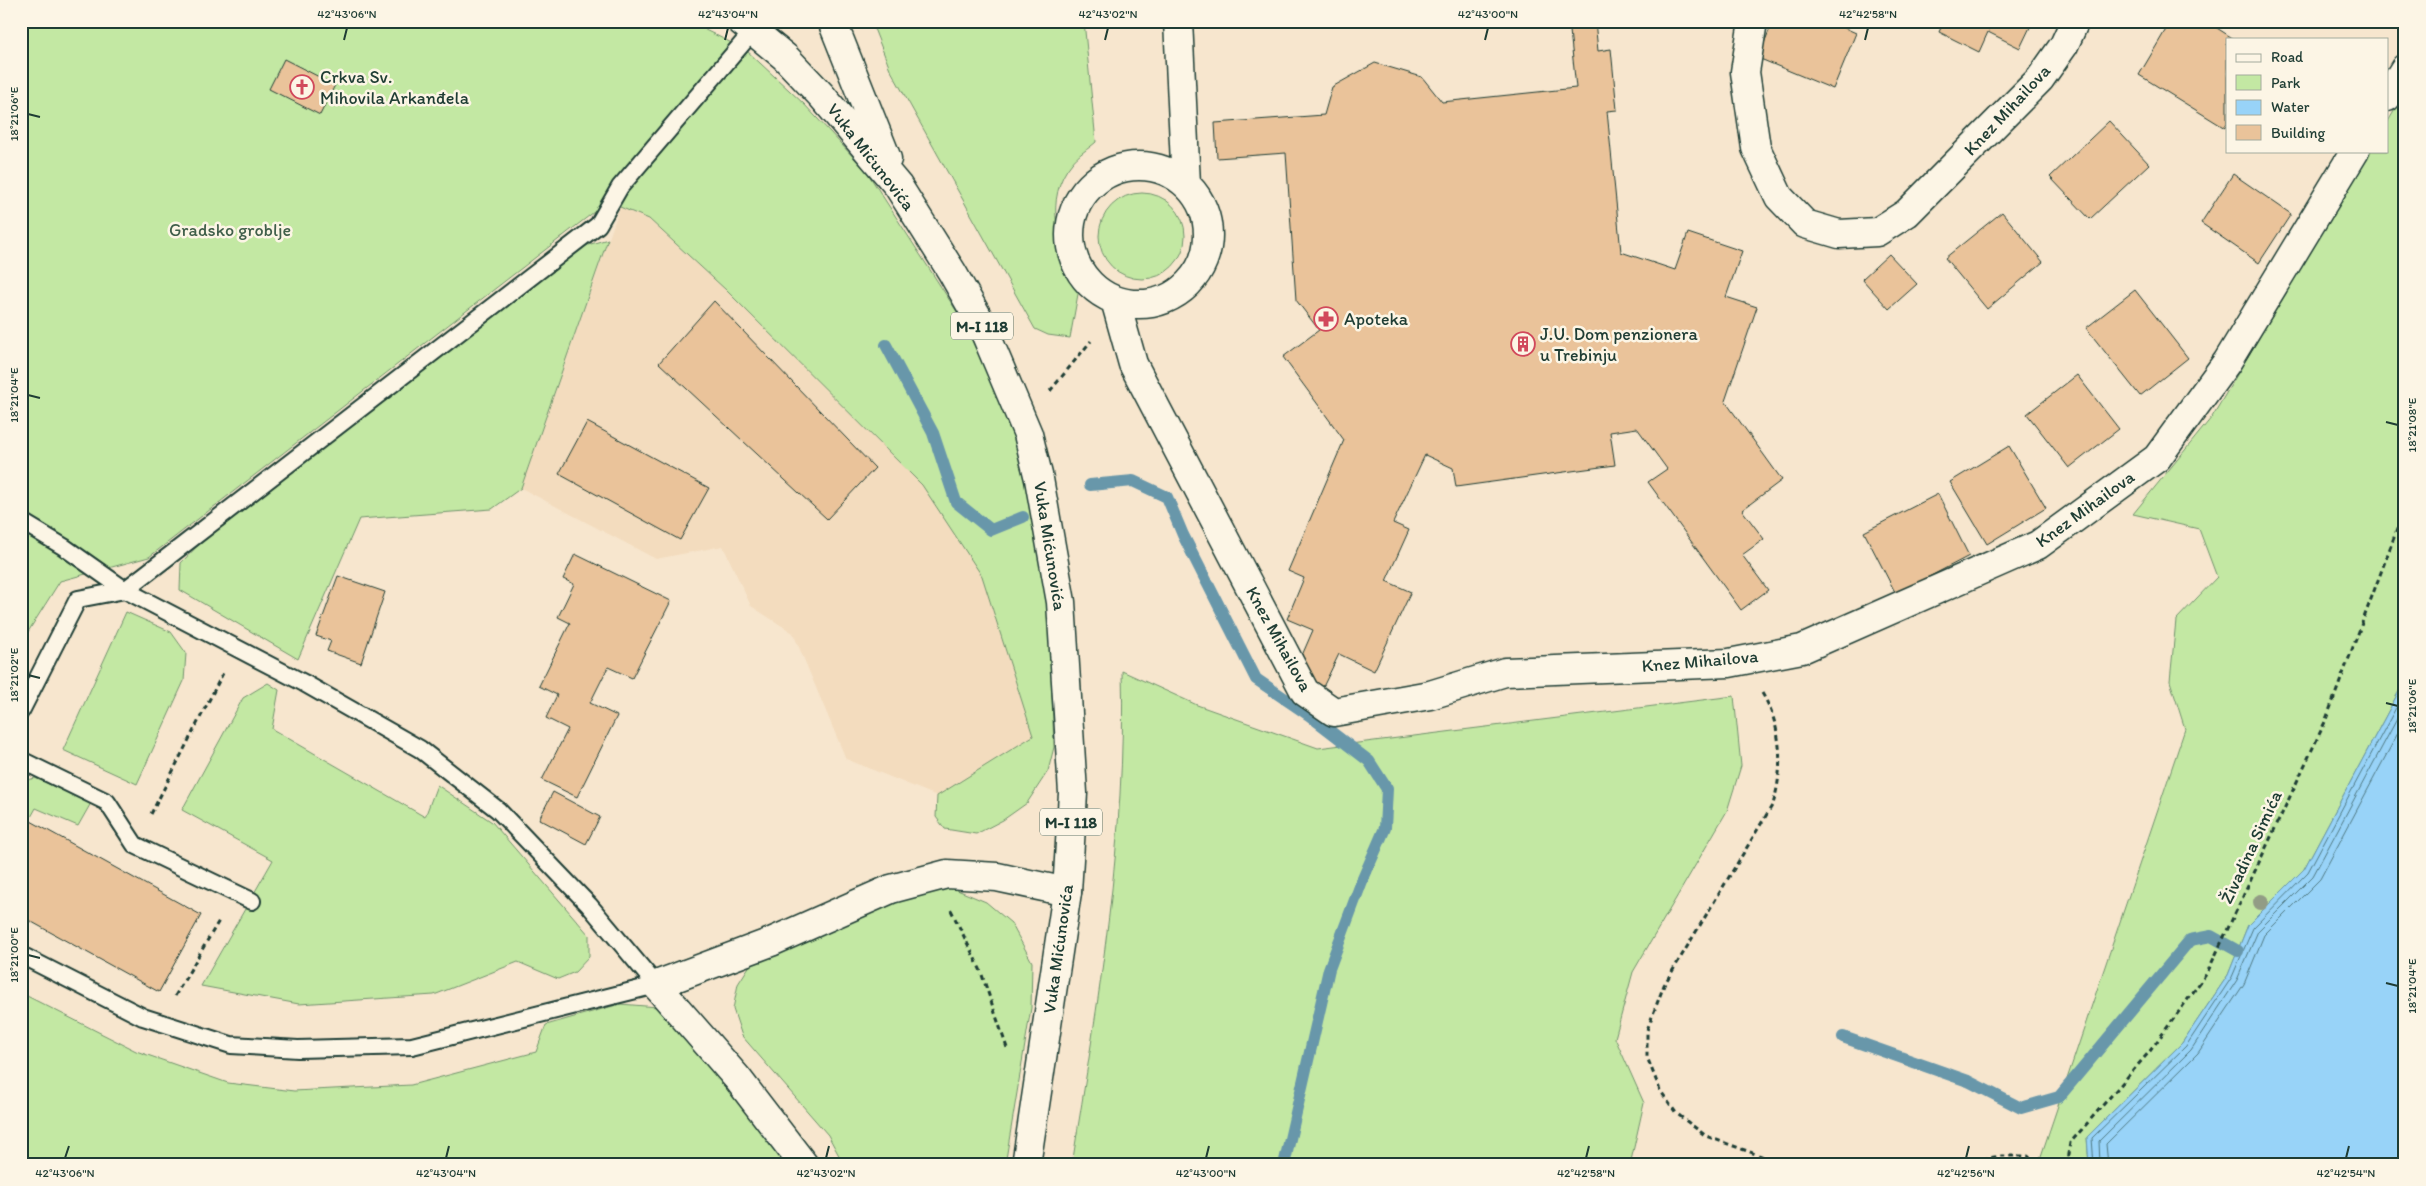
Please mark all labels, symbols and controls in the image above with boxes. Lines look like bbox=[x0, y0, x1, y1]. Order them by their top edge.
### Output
text: 42°43'06"N bbox=[317, 7, 377, 21]
text: 42°43'04"N bbox=[698, 7, 758, 21]
text: 42°43'02"N bbox=[1078, 7, 1138, 21]
text: 42°43'00"N bbox=[1458, 7, 1518, 21]
text: 42°42'58"N bbox=[1839, 7, 1897, 21]
legend bbox=[2226, 38, 2388, 152]
text: Road bbox=[2271, 48, 2304, 66]
street label: Knez Mihailova bbox=[1959, 59, 2055, 160]
place label: Crkva Sv. Mihovila Arkanđela bbox=[320, 66, 470, 109]
church icon: Crkva Sv. Mihovila Arkanđela bbox=[289, 74, 315, 100]
text: Park bbox=[2271, 74, 2301, 92]
text: 18°21'06"E bbox=[7, 86, 21, 141]
text: Water bbox=[2271, 98, 2310, 116]
street label: Vuka Mićunovića bbox=[822, 99, 920, 216]
text: Building bbox=[2271, 124, 2325, 142]
park label: Gradsko groblje bbox=[169, 219, 291, 241]
pharmacy icon: Apoteka bbox=[1313, 306, 1339, 332]
place label: Apoteka bbox=[1344, 308, 1409, 330]
road number: M-I 118 bbox=[951, 312, 1013, 340]
place label: J.U. Dom penzionera u Trebinju bbox=[1540, 323, 1699, 366]
building icon: J.U. Dom penzionera u Trebinju bbox=[1510, 331, 1536, 357]
text: 18°21'04"E bbox=[7, 367, 21, 423]
text: 18°21'08"E bbox=[2405, 397, 2419, 452]
street label: Knez Mihailova bbox=[2031, 465, 2139, 552]
street label: Vuka Mićunovića bbox=[1029, 480, 1071, 613]
street label: Knez Mihailova bbox=[1241, 583, 1317, 696]
street label: Knez Mihailova bbox=[1641, 645, 1760, 677]
text: 18°21'02"E bbox=[7, 647, 21, 702]
text: 18°21'06"E bbox=[2405, 678, 2419, 733]
street label: Živadina Simića bbox=[2215, 786, 2287, 907]
road number: M-I 118 bbox=[1040, 809, 1102, 836]
street label: Vuka Mićunovića bbox=[1038, 882, 1078, 1015]
text: 18°21'00"E bbox=[7, 927, 21, 983]
text: 18°21'04"E bbox=[2405, 958, 2419, 1014]
text: 42°43'06"N bbox=[35, 1166, 95, 1180]
text: 42°43'04"N bbox=[416, 1166, 476, 1180]
text: 42°43'02"N bbox=[796, 1166, 856, 1180]
text: 42°43'00"N bbox=[1176, 1166, 1236, 1180]
text: 42°42'58"N bbox=[1557, 1166, 1615, 1180]
text: 42°42'56"N bbox=[1937, 1166, 1995, 1180]
text: 42°42'54"N bbox=[2317, 1166, 2375, 1180]

